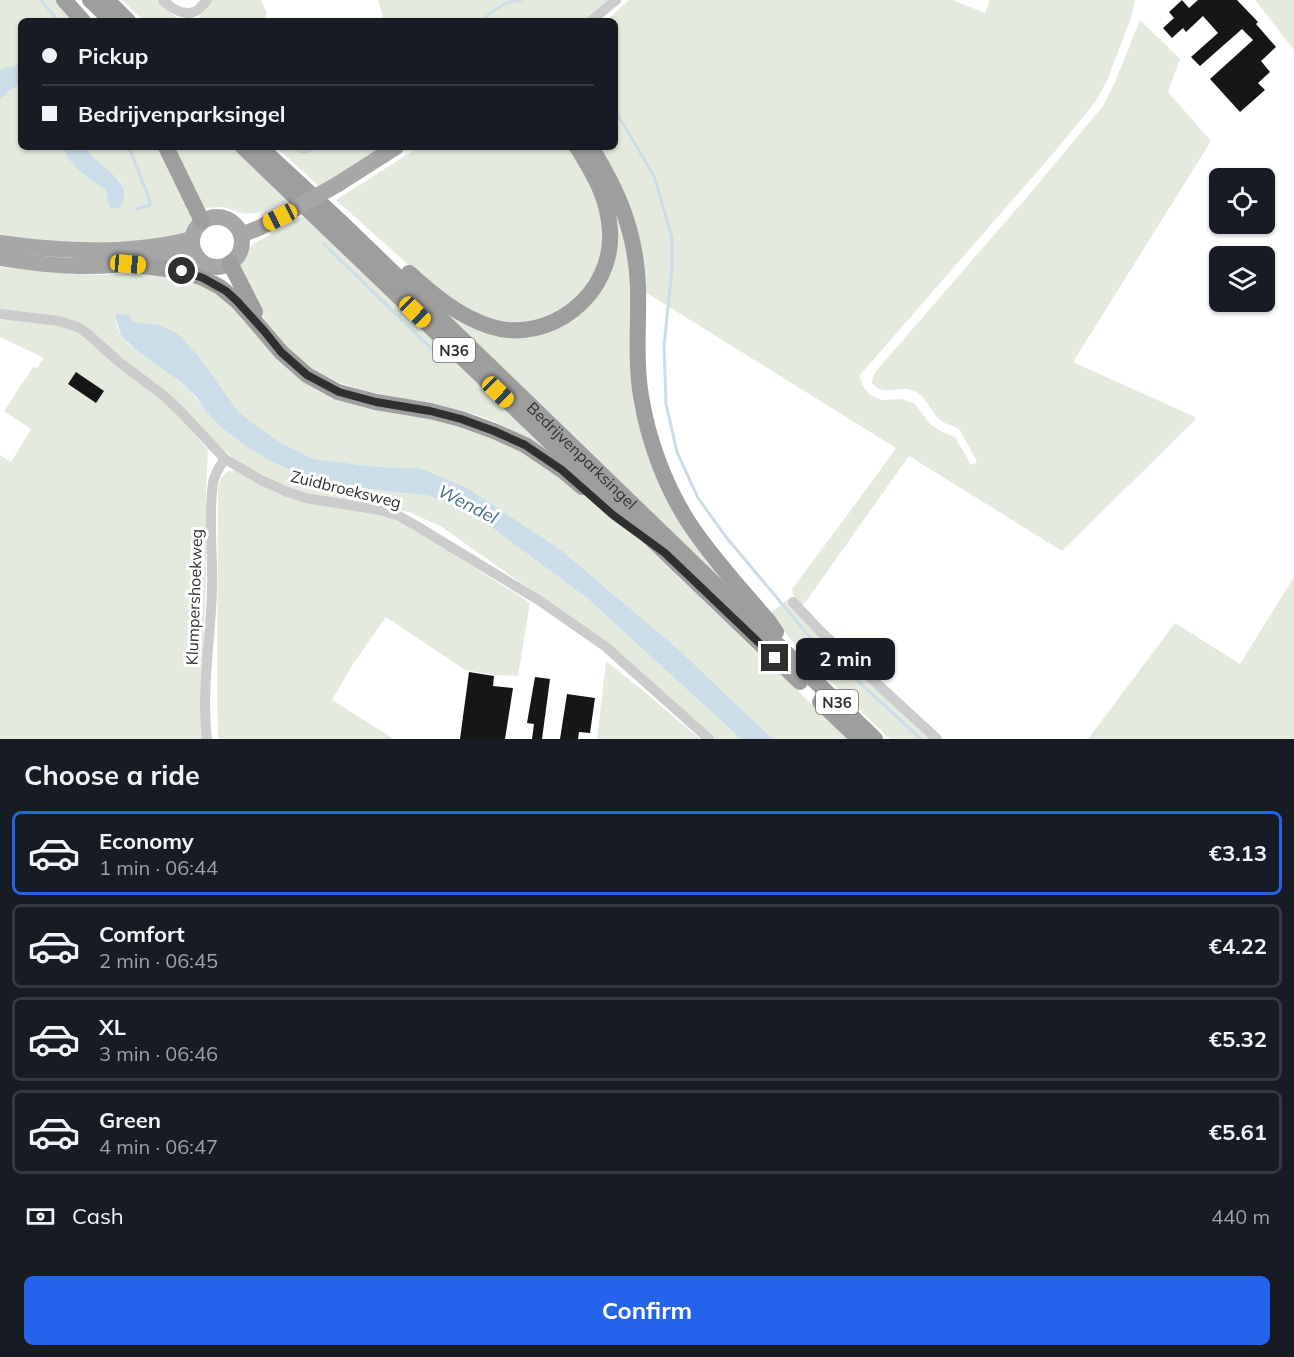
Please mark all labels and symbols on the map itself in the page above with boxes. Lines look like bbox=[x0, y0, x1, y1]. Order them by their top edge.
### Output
car bbox=[260, 201, 300, 233]
car bbox=[109, 253, 147, 275]
route start bbox=[168, 257, 195, 284]
car bbox=[396, 293, 434, 331]
road number: N36 bbox=[433, 338, 475, 362]
car bbox=[479, 373, 517, 411]
street label: Bedrijvenparksingel bbox=[523, 398, 641, 513]
street label: Zuidbroeksweg bbox=[289, 466, 403, 512]
water label: Wendel bbox=[434, 479, 502, 529]
street label: Klumpershoekweg bbox=[182, 528, 206, 666]
callout: 2 min bbox=[796, 637, 895, 679]
route end bbox=[761, 644, 788, 671]
road number: N36 bbox=[816, 690, 858, 714]

